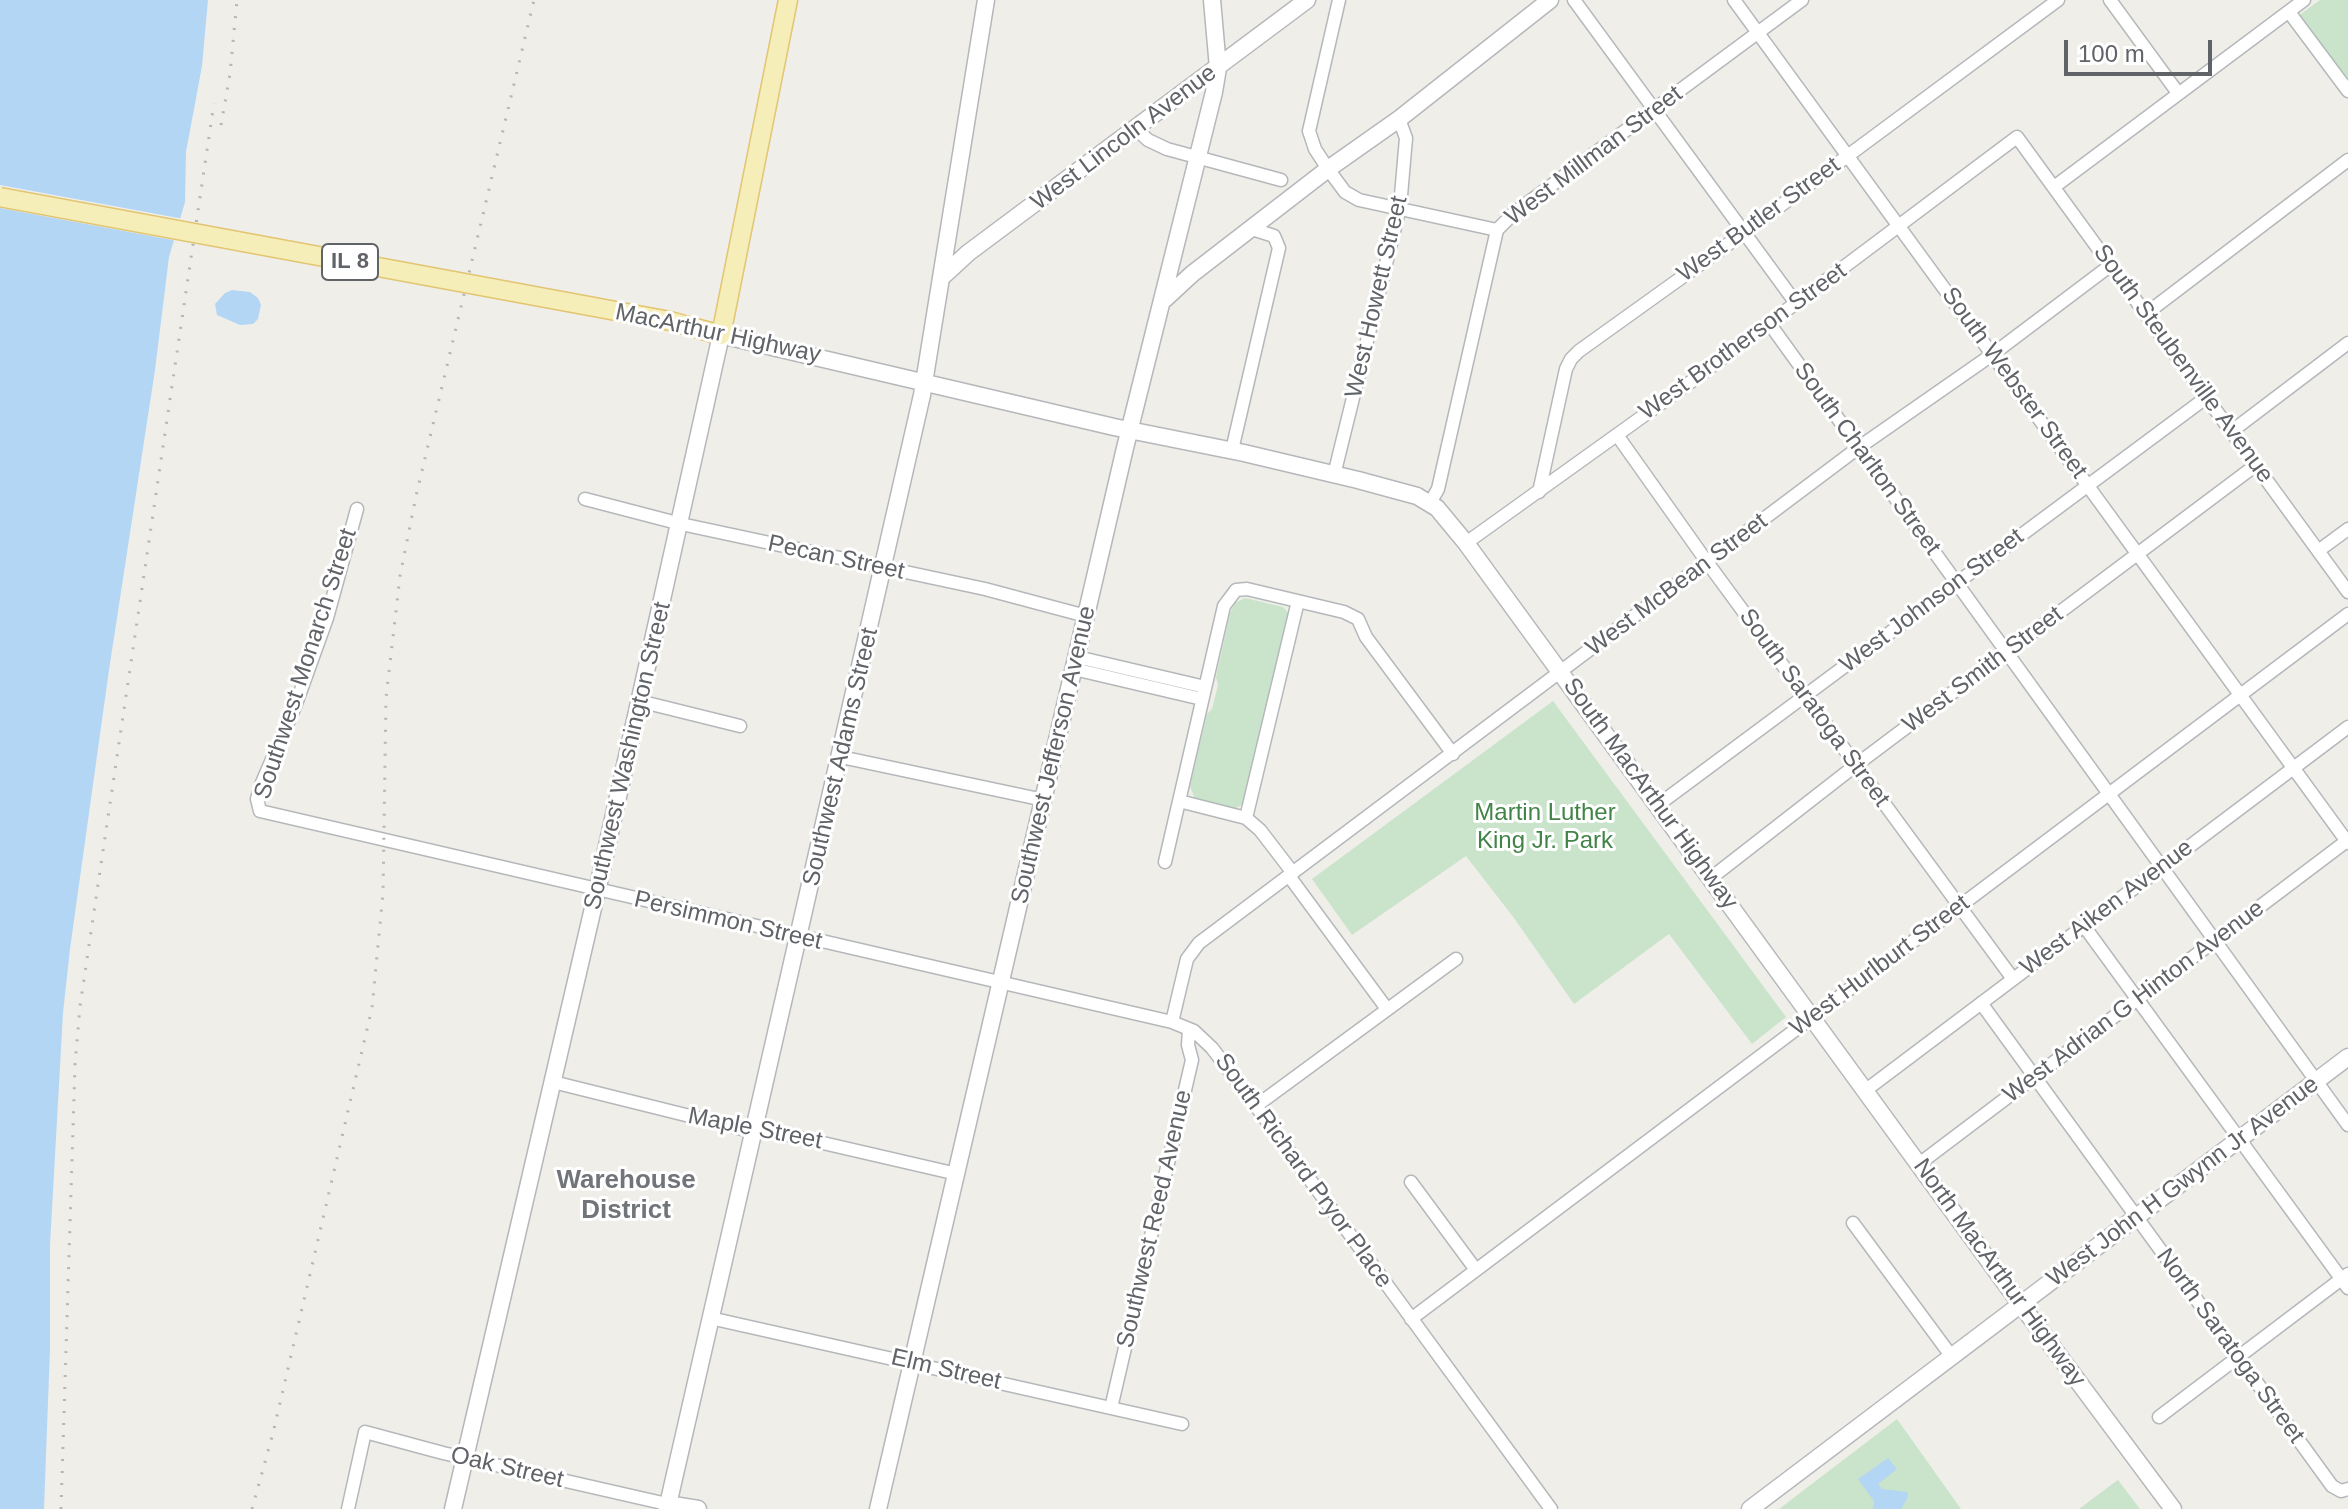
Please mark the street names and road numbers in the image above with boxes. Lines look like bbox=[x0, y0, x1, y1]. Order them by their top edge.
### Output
street label: West Lincoln Avenue bbox=[1026, 59, 1222, 217]
street label: West Millman Street bbox=[1500, 80, 1688, 232]
street label: West Butler Street bbox=[1672, 151, 1846, 289]
street label: West Howett Street bbox=[1340, 193, 1414, 401]
street label: South Steubenville Avenue bbox=[2087, 239, 2279, 489]
road number: IL 8 bbox=[322, 244, 378, 280]
street label: West Brotherson Street bbox=[1634, 257, 1852, 427]
street label: South Webster Street bbox=[1935, 282, 2093, 484]
street label: MacArthur Highway bbox=[613, 298, 823, 370]
street label: South Charlton Street bbox=[1788, 357, 1946, 561]
street label: West McBean Street bbox=[1581, 507, 1773, 663]
street label: West Johnson Street bbox=[1835, 523, 2029, 679]
street label: Southwest Monarch Street bbox=[249, 525, 363, 803]
street label: Pecan Street bbox=[765, 529, 907, 587]
street label: Southwest Washington Street bbox=[579, 599, 677, 913]
street label: West Smith Street bbox=[1897, 600, 2069, 740]
street label: Southwest Jefferson Avenue bbox=[1006, 603, 1102, 907]
street label: South Saratoga Street bbox=[1733, 603, 1895, 813]
street label: Southwest Adams Street bbox=[797, 625, 885, 889]
street label: South MacArthur Highway bbox=[1556, 673, 1744, 915]
street label: West Aiken Avenue bbox=[2015, 834, 2199, 982]
street label: Persimmon Street bbox=[631, 885, 825, 957]
street label: West Hurlburt Street bbox=[1785, 889, 1975, 1043]
street label: West Adrian G Hinton Avenue bbox=[1998, 894, 2270, 1110]
street label: South Richard Pryor Place bbox=[1208, 1048, 1398, 1294]
street label: West John H Gwynn Jr Avenue bbox=[2042, 1070, 2324, 1294]
street label: Southwest Reed Avenue bbox=[1111, 1087, 1199, 1351]
street label: Maple Street bbox=[685, 1102, 825, 1156]
street label: North MacArthur Highway bbox=[1907, 1153, 2091, 1393]
street label: North Saratoga Street bbox=[2150, 1243, 2310, 1449]
street label: Elm Street bbox=[888, 1343, 1004, 1397]
street label: Oak Street bbox=[448, 1441, 566, 1495]

